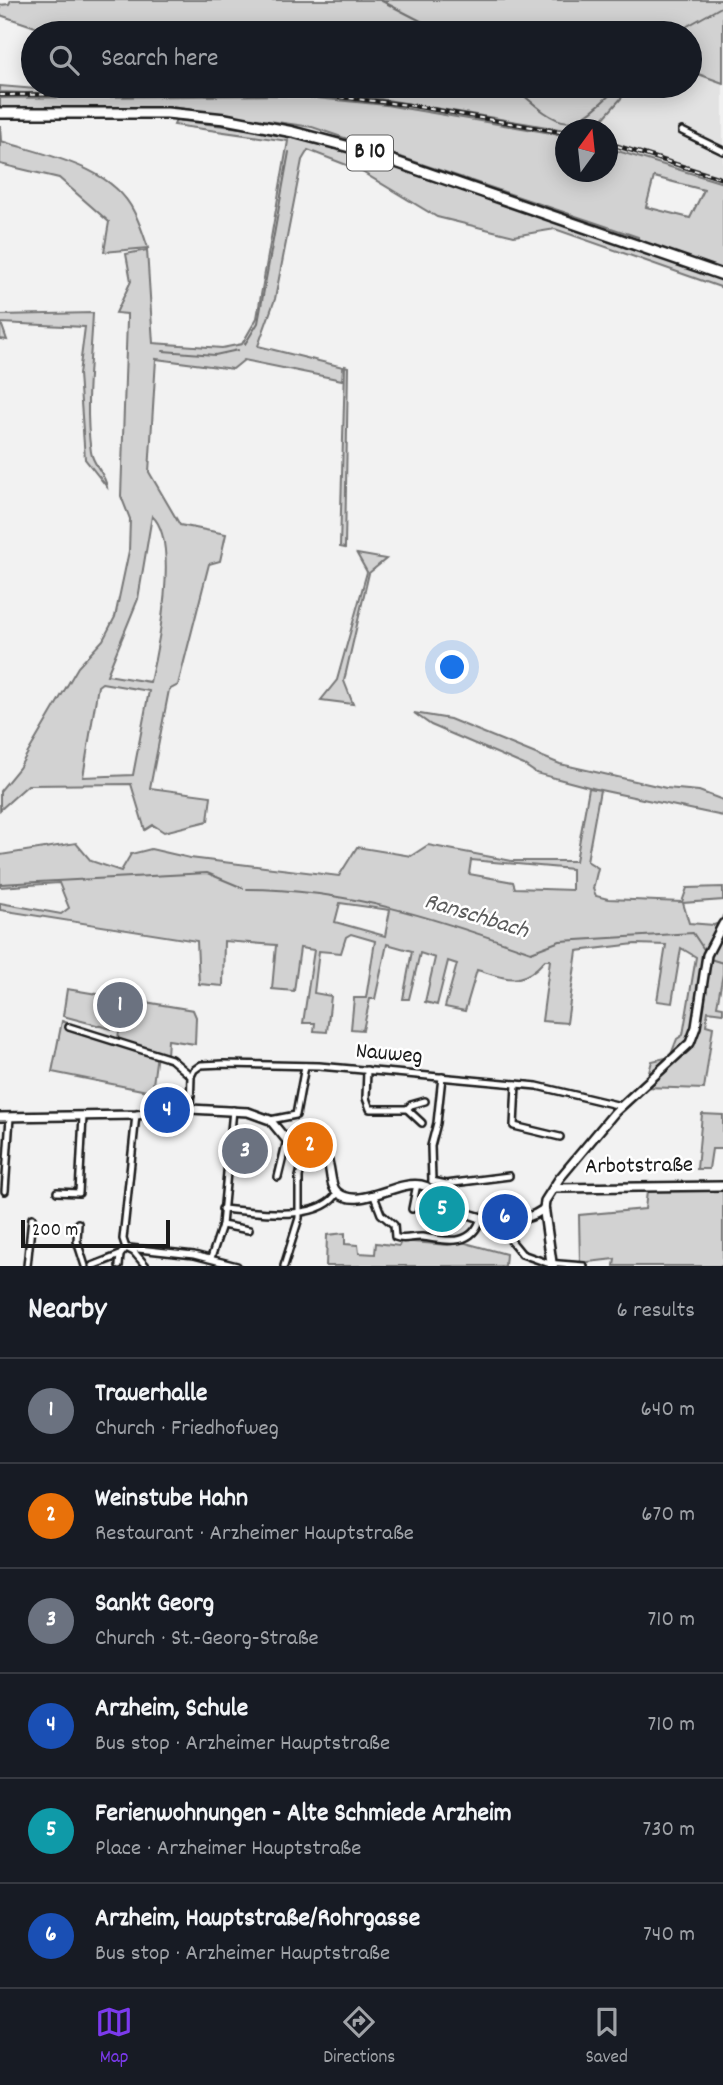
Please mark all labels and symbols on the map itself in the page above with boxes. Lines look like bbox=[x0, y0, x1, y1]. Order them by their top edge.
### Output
north arrow bbox=[555, 119, 618, 182]
road number: B 10 bbox=[347, 136, 393, 170]
your location bbox=[435, 650, 469, 684]
water label: Ranschbach bbox=[420, 885, 533, 949]
pin: 1 bbox=[97, 979, 143, 1031]
street label: Nauweg bbox=[354, 1036, 424, 1074]
pin: 4 bbox=[144, 1084, 190, 1136]
pin: 2 bbox=[287, 1119, 333, 1171]
pin: 3 bbox=[222, 1125, 268, 1177]
street label: Arbotstraße bbox=[585, 1150, 693, 1184]
pin: 5 bbox=[419, 1183, 465, 1235]
pin: 6 bbox=[482, 1191, 528, 1243]
scale bar bbox=[21, 1217, 170, 1249]

